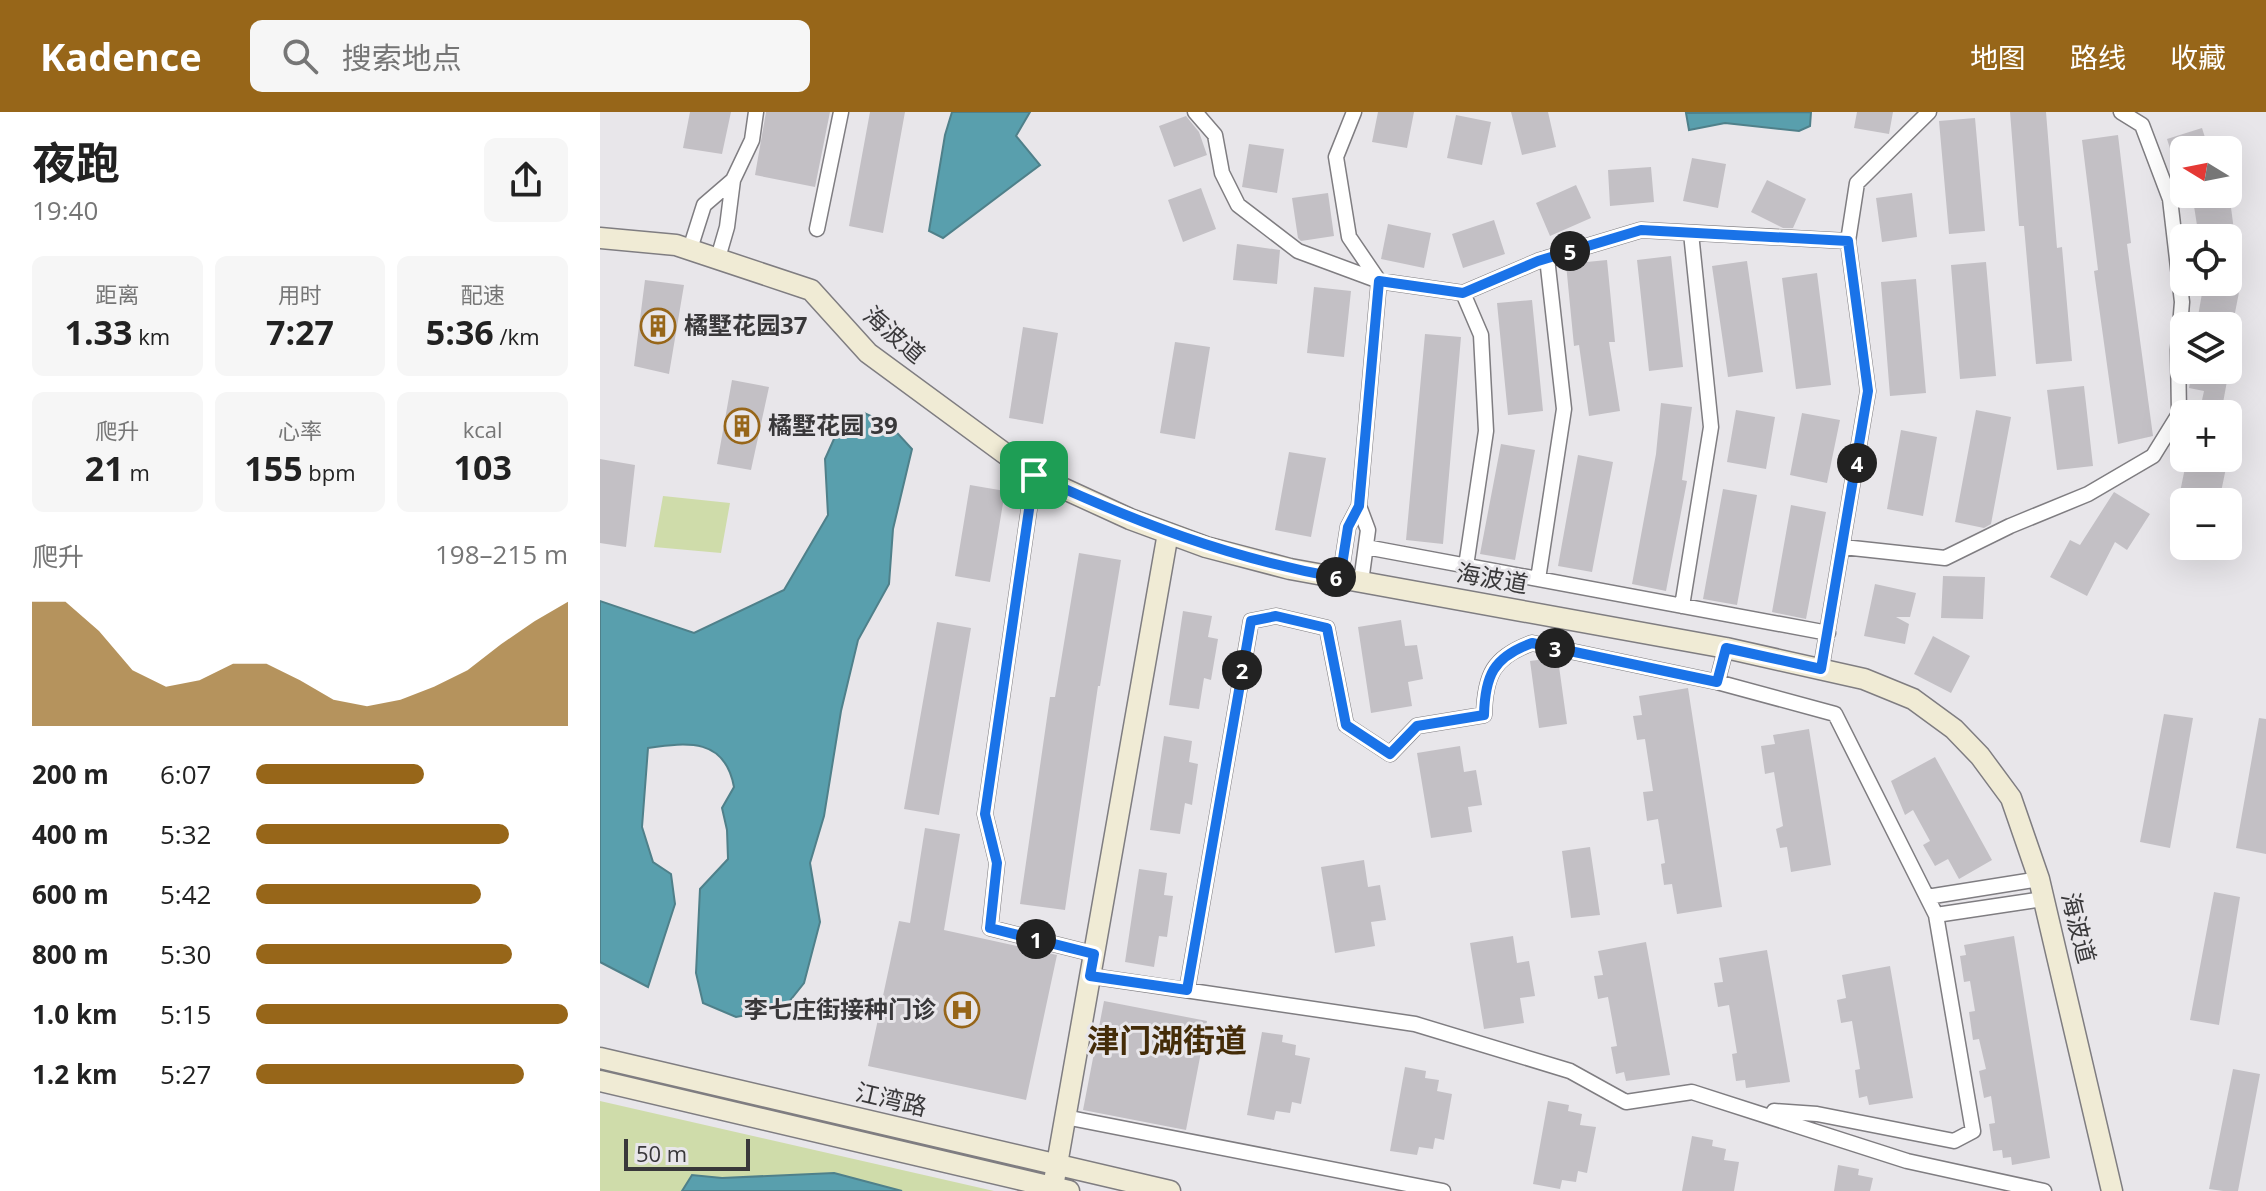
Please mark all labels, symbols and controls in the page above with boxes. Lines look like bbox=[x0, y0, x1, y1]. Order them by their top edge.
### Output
search box bbox=[250, 20, 810, 92]
text: Kadence bbox=[40, 30, 202, 82]
icon: search bbox=[278, 34, 322, 78]
text: 搜索地点 bbox=[342, 37, 462, 78]
text: 地图 bbox=[1970, 38, 2026, 76]
text: 路线 bbox=[2070, 38, 2126, 76]
text: 收藏 bbox=[2170, 38, 2226, 76]
text: 夜跑 bbox=[32, 132, 120, 192]
north arrow bbox=[2170, 136, 2242, 208]
map controls bbox=[2170, 136, 2242, 560]
button: share bbox=[484, 138, 568, 222]
text: 19:40 bbox=[32, 192, 98, 228]
button: locate bbox=[2170, 224, 2242, 296]
pin: 5 bbox=[1550, 231, 1590, 271]
text: 5 bbox=[1564, 236, 1576, 266]
text: 距离 bbox=[95, 279, 139, 309]
text: 用时 bbox=[278, 279, 322, 309]
text: 配速 bbox=[461, 279, 505, 309]
street label: 海波道 bbox=[857, 298, 933, 370]
building icon: 橘墅花园37 bbox=[639, 307, 677, 345]
place label: 橘墅花园37 bbox=[684, 308, 807, 341]
text: 1.33 bbox=[64, 309, 133, 355]
text: 7:27 bbox=[266, 309, 334, 355]
text: 5:36 bbox=[426, 309, 494, 355]
button: layers bbox=[2170, 312, 2242, 384]
text: km bbox=[133, 321, 170, 351]
text: /km bbox=[494, 321, 540, 351]
button: + bbox=[2170, 400, 2242, 472]
building icon: 橘墅花园 39 bbox=[723, 407, 761, 445]
place label: 橘墅花园 39 bbox=[768, 408, 898, 441]
text: kcal bbox=[463, 414, 503, 444]
text: 爬升 bbox=[95, 415, 139, 445]
text: 心率 bbox=[278, 415, 322, 445]
pin bbox=[1000, 441, 1068, 509]
pin: 4 bbox=[1837, 443, 1877, 483]
text: 103 bbox=[454, 444, 512, 490]
text: 21 bbox=[85, 445, 124, 491]
text: 155 bbox=[244, 445, 303, 491]
text: 4 bbox=[1851, 448, 1863, 478]
icon: arrive bbox=[1012, 453, 1056, 497]
text: m bbox=[124, 457, 150, 487]
text: bpm bbox=[303, 457, 356, 487]
button: − bbox=[2170, 488, 2242, 560]
text: 198–215 m bbox=[435, 536, 568, 572]
text: 爬升 bbox=[32, 538, 84, 574]
street label: 海波道 bbox=[1454, 555, 1531, 600]
pin: 6 bbox=[1316, 557, 1356, 597]
text: 6 bbox=[1330, 562, 1342, 592]
pin: 3 bbox=[1535, 628, 1575, 668]
text: 3 bbox=[1549, 633, 1561, 663]
pin: 2 bbox=[1222, 650, 1262, 690]
text: 2 bbox=[1236, 655, 1248, 685]
text: 200 m bbox=[32, 756, 109, 792]
text: 6:07 bbox=[160, 756, 211, 792]
text: 400 m bbox=[32, 816, 109, 852]
text: 5:32 bbox=[160, 816, 211, 852]
text: 600 m bbox=[32, 876, 109, 912]
text: 5:42 bbox=[160, 876, 211, 912]
street label: 海波道 bbox=[2055, 889, 2104, 967]
pin: 1 bbox=[1016, 919, 1056, 959]
text: 1 bbox=[1030, 924, 1042, 954]
text: 800 m bbox=[32, 936, 109, 972]
text: 5:30 bbox=[160, 936, 211, 972]
hospital icon: 李七庄街接种门诊 bbox=[943, 991, 981, 1029]
place label: 李七庄街接种门诊 bbox=[744, 992, 936, 1025]
text: 1.0 km bbox=[32, 996, 118, 1032]
text: 5:15 bbox=[160, 996, 211, 1032]
district label: 津门湖街道 bbox=[1087, 1018, 1247, 1061]
text: 1.2 km bbox=[32, 1056, 118, 1092]
text: 5:27 bbox=[160, 1056, 211, 1092]
street label: 江湾路 bbox=[853, 1074, 930, 1123]
scale bar bbox=[624, 1135, 750, 1171]
text: 50 m bbox=[636, 1138, 687, 1168]

